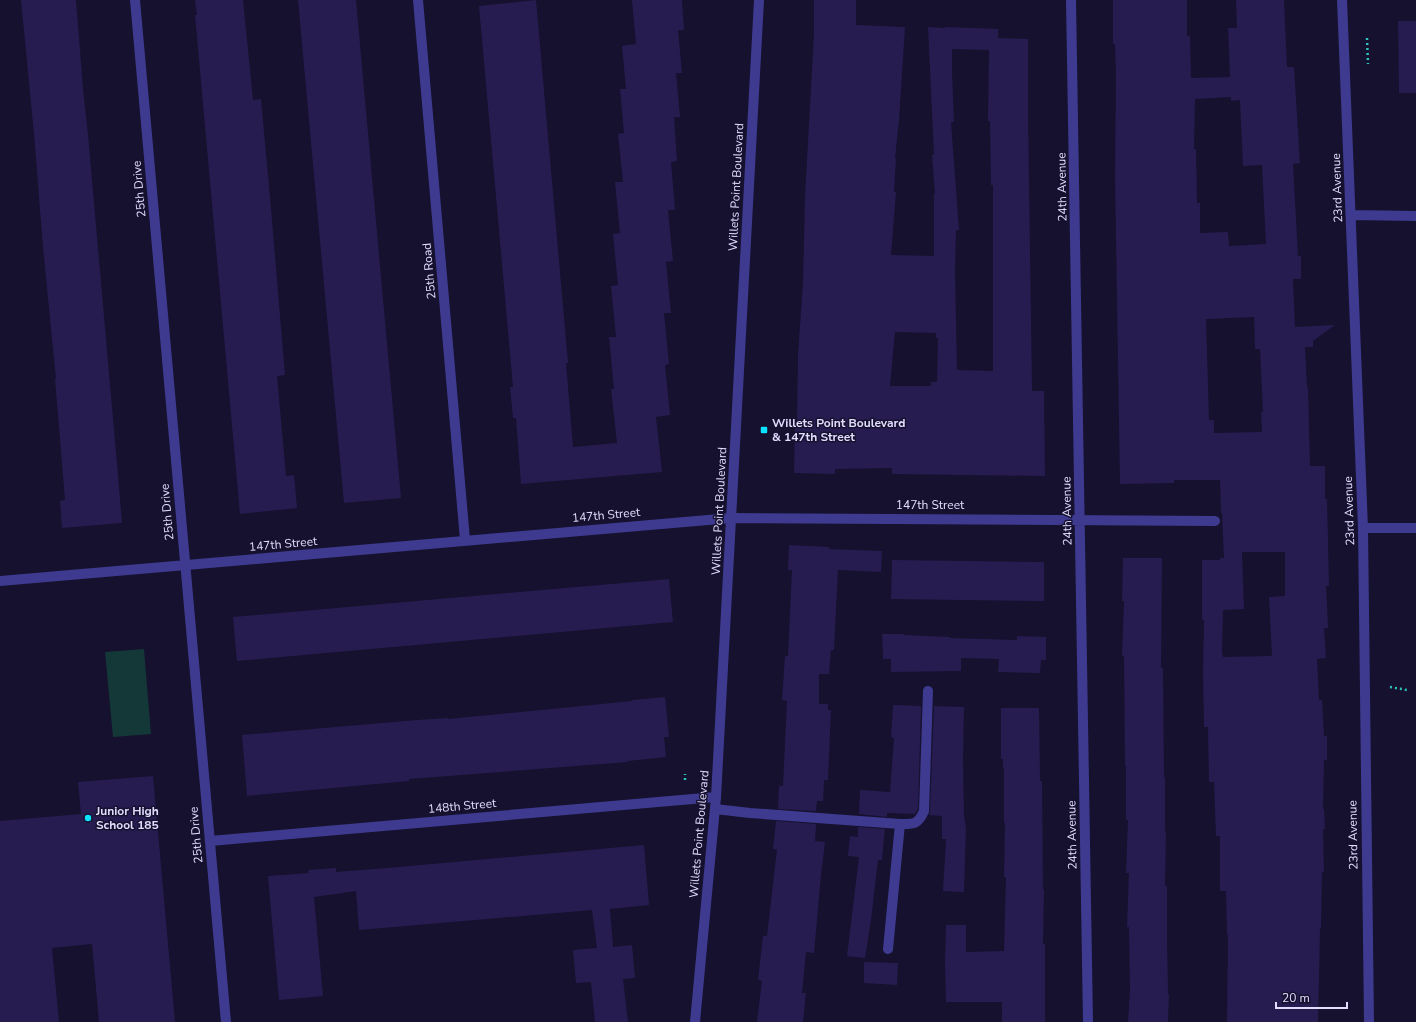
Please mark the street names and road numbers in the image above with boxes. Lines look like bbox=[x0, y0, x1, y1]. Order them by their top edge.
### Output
street label: Willets Point Boulevard bbox=[725, 123, 747, 251]
street label: 24th Avenue bbox=[1053, 152, 1071, 222]
street label: 23rd Avenue bbox=[1328, 153, 1346, 223]
street label: 25th Drive bbox=[129, 160, 149, 218]
street label: 25th Road bbox=[419, 242, 439, 300]
street label: Willets Point Boulevard bbox=[708, 447, 730, 575]
street label: 24th Avenue bbox=[1058, 476, 1076, 546]
street label: 23rd Avenue bbox=[1340, 476, 1358, 546]
street label: 25th Drive bbox=[157, 483, 177, 541]
street label: 147th Street bbox=[896, 497, 965, 513]
street label: 147th Street bbox=[571, 504, 642, 526]
street label: 147th Street bbox=[248, 533, 319, 555]
street label: Willets Point Boulevard bbox=[685, 769, 713, 899]
street label: 148th Street bbox=[427, 795, 498, 817]
street label: 24th Avenue bbox=[1063, 800, 1081, 870]
street label: 23rd Avenue bbox=[1344, 800, 1362, 870]
street label: 25th Drive bbox=[186, 806, 206, 864]

